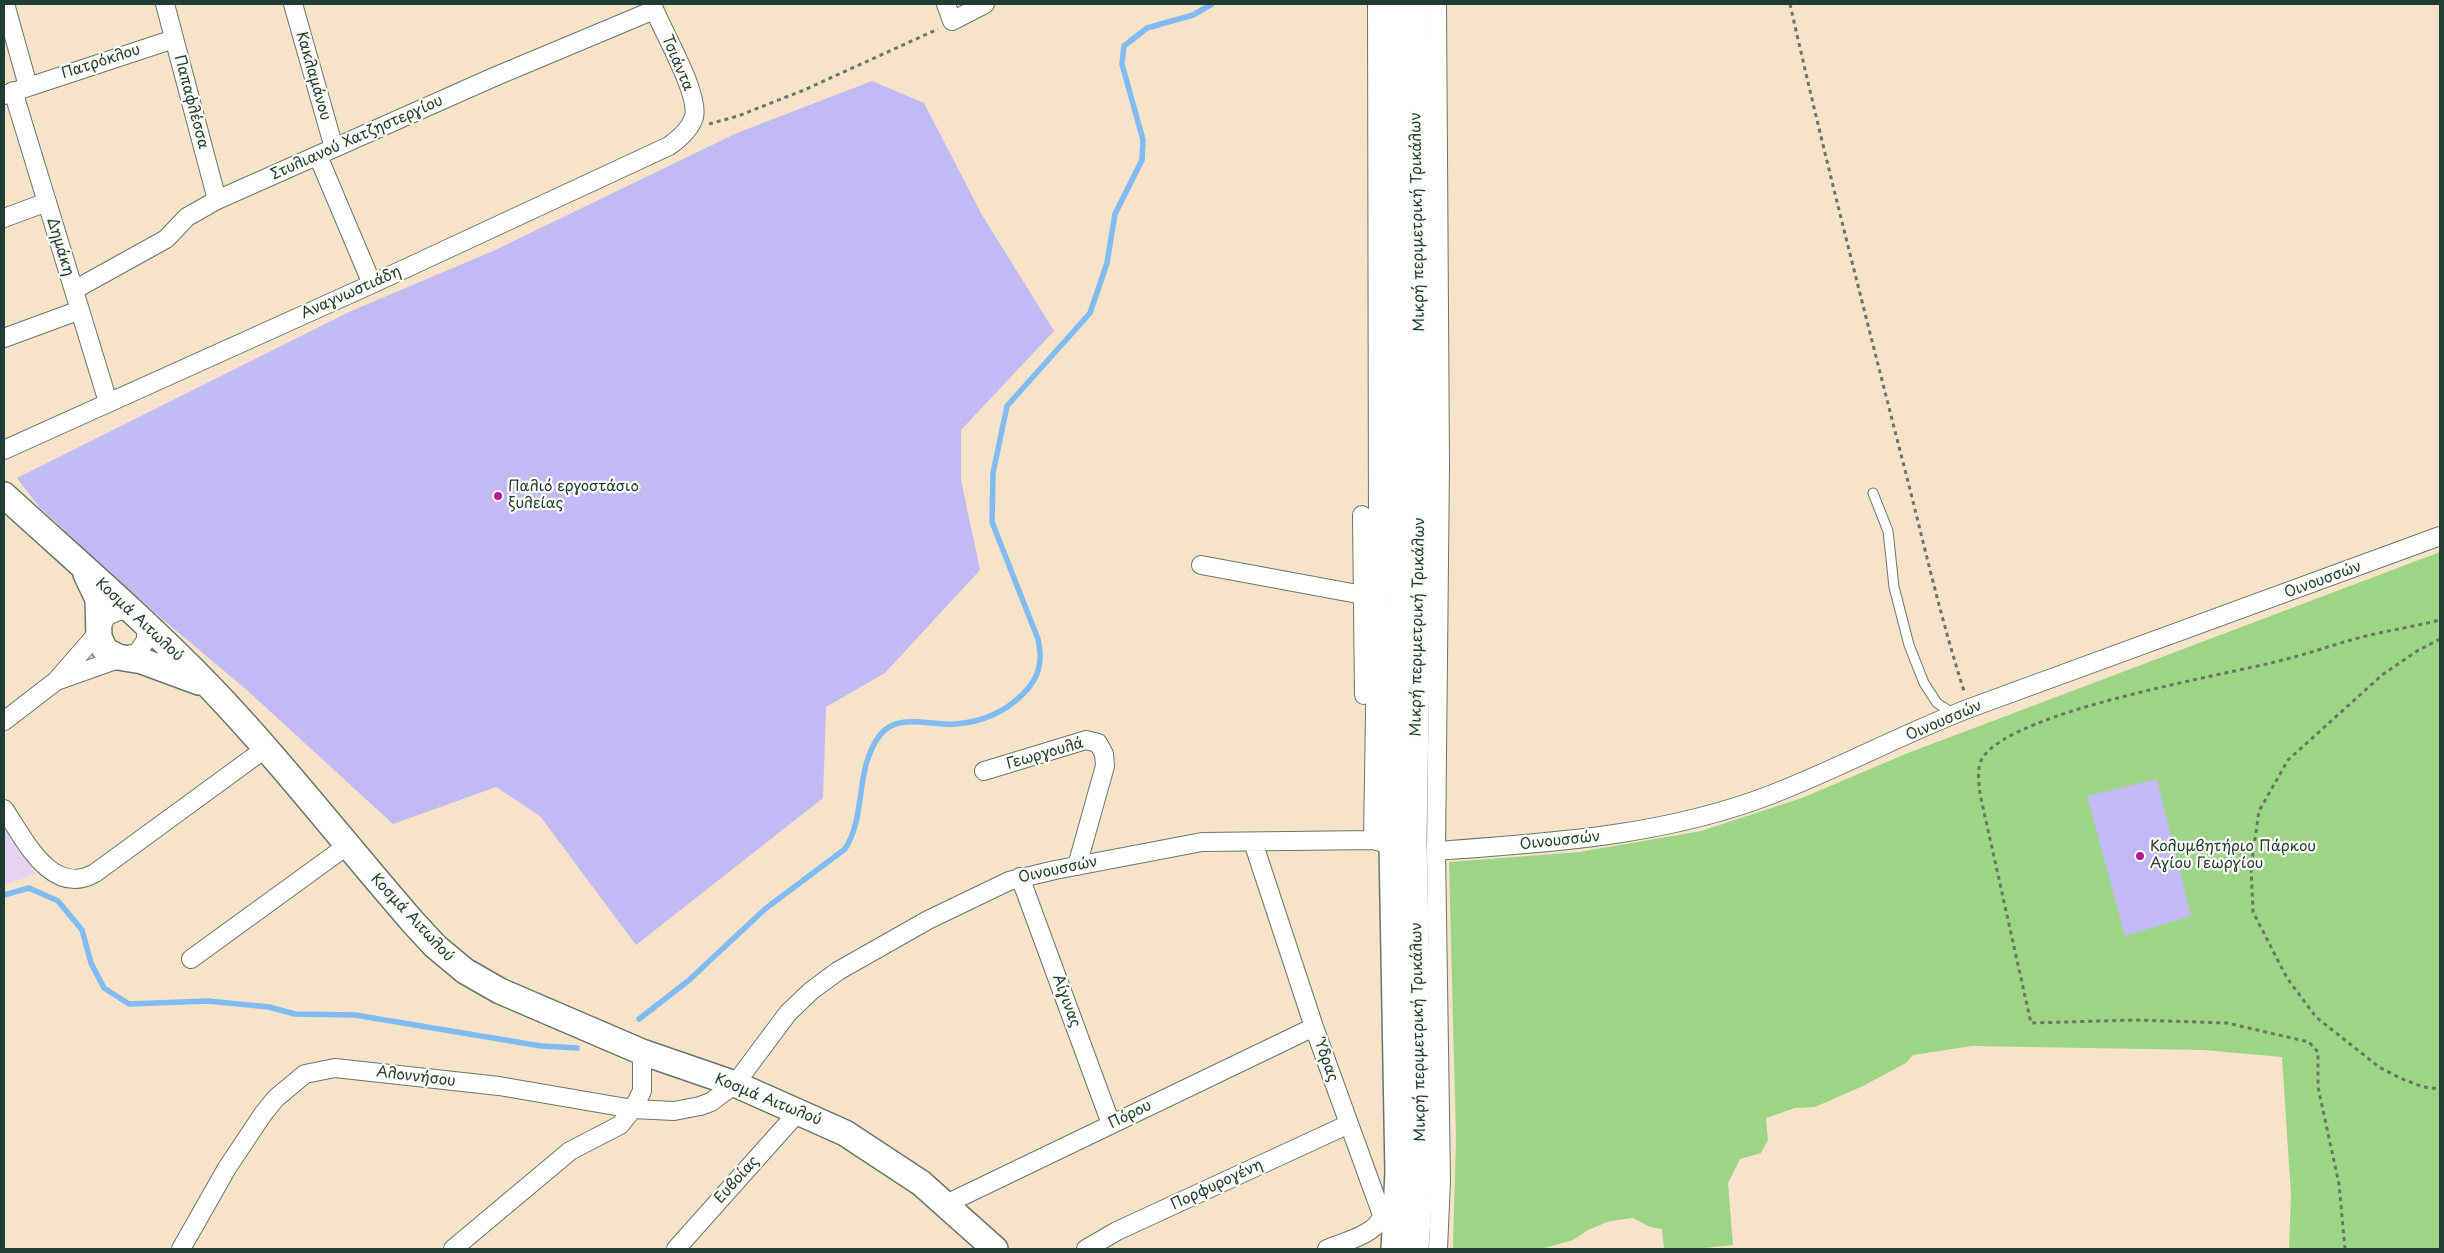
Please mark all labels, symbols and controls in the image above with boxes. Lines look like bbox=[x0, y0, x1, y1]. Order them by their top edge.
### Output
street label: Κακλαμάνου bbox=[292, 29, 334, 123]
street label: Τσιάντα bbox=[657, 32, 697, 94]
street label: Πατρόκλου bbox=[59, 41, 143, 83]
street label: Παπαφλέσσα bbox=[170, 53, 212, 151]
street label: Στυλιανού Χατζηστεργίου bbox=[268, 92, 446, 184]
street label: Μικρή περιμετρική Τρικάλων bbox=[1407, 112, 1429, 332]
street label: Δημάκη bbox=[43, 216, 77, 278]
street label: Αναγνωστιάδη bbox=[298, 263, 404, 323]
place label: Παλιό εργοστάσιο ξυλείας bbox=[508, 478, 639, 513]
marker: Παλιό εργοστάσιο ξυλείας bbox=[492, 490, 504, 502]
street label: Μικρή περιμετρική Τρικάλων bbox=[1407, 517, 1429, 737]
street label: Οινουσσών bbox=[2282, 558, 2364, 602]
street label: Κοσμά Αιτωλού bbox=[91, 575, 187, 665]
street label: Οινουσσών bbox=[1903, 697, 1985, 745]
street label: Γεωργουλά bbox=[1004, 734, 1086, 774]
street label: Οινουσσών bbox=[1519, 828, 1601, 854]
place label: Κολυμβητήριο Πάρκου Αγίου Γεωργίου bbox=[2150, 838, 2316, 873]
marker: Κολυμβητήριο Πάρκου Αγίου Γεωργίου bbox=[2134, 850, 2146, 862]
street label: Οινουσσών bbox=[1017, 853, 1099, 887]
street label: Κοσμά Αιτωλού bbox=[367, 870, 457, 966]
street label: Μικρή περιμετρική Τρικάλων bbox=[1408, 922, 1430, 1142]
street label: Αίγινας bbox=[1048, 972, 1084, 1030]
street label: Ύδρας bbox=[1310, 1038, 1342, 1084]
street label: Αλοννήσου bbox=[375, 1063, 457, 1091]
street label: Κοσμά Αιτωλού bbox=[712, 1070, 824, 1130]
street label: Πόρου bbox=[1105, 1097, 1155, 1133]
street label: Ευβοίας bbox=[711, 1153, 763, 1207]
street label: Πορφυρογένη bbox=[1168, 1156, 1266, 1214]

